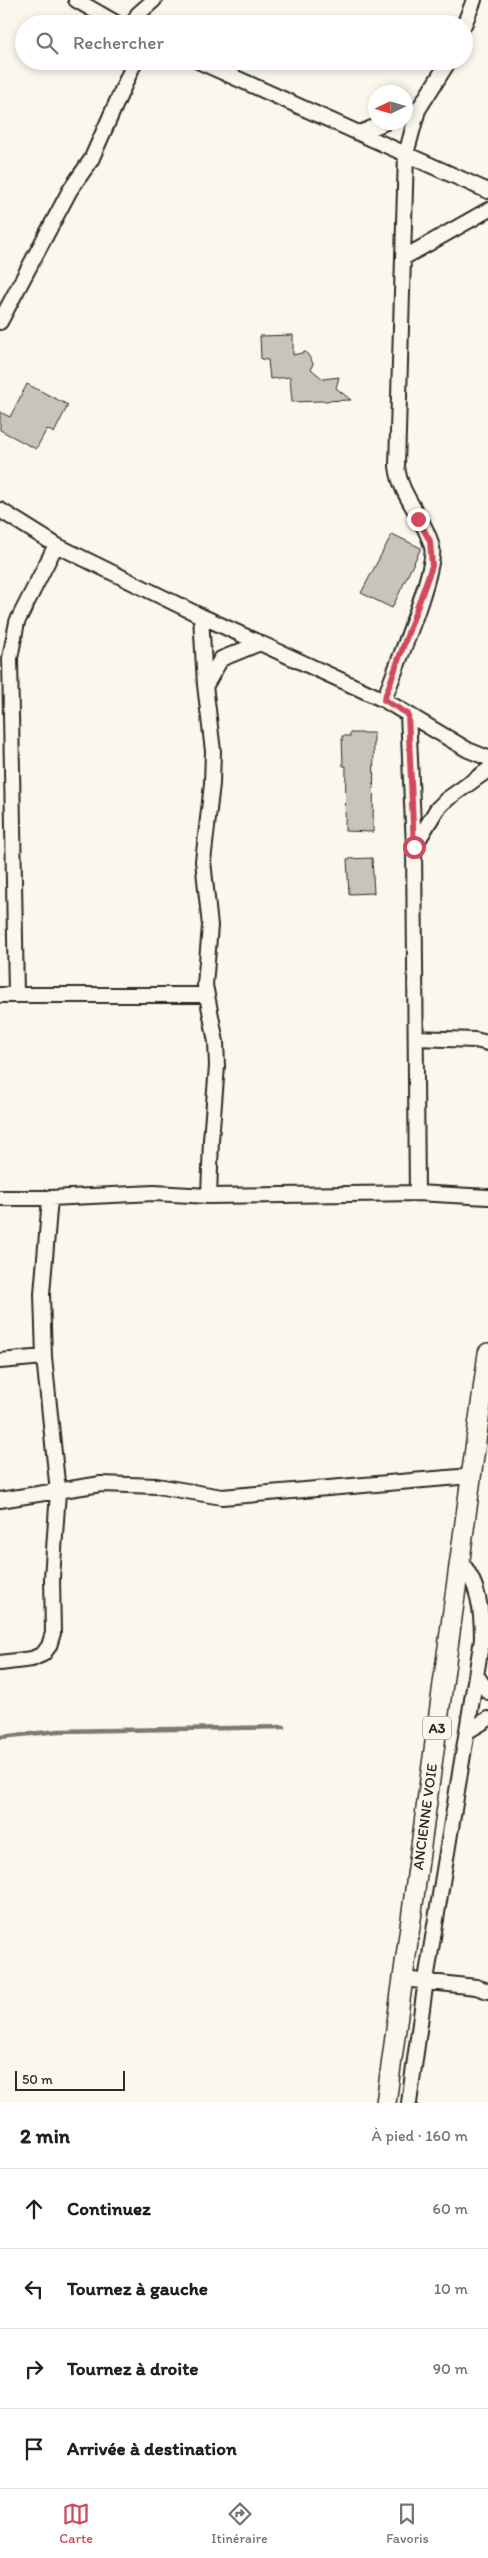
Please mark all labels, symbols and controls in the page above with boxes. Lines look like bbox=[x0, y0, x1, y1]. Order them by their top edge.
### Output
search box bbox=[15, 15, 473, 70]
icon: search bbox=[33, 29, 61, 57]
text: Rechercher bbox=[73, 31, 164, 54]
north arrow bbox=[368, 85, 413, 130]
route end bbox=[407, 508, 430, 531]
route start bbox=[403, 836, 426, 859]
road number: A3 bbox=[423, 1716, 451, 1740]
street label: ANCIENNE VOIE bbox=[409, 1762, 441, 1871]
scale bar bbox=[15, 2068, 125, 2091]
text: 50 m bbox=[22, 2071, 53, 2088]
text: 2 min bbox=[20, 2123, 70, 2148]
text: À pied · 160 m bbox=[372, 2126, 468, 2145]
icon: ahead bbox=[20, 2195, 48, 2223]
text: Continuez bbox=[67, 2197, 151, 2220]
text: 60 m bbox=[433, 2199, 468, 2218]
icon: left bbox=[20, 2275, 48, 2303]
text: Tournez à gauche bbox=[67, 2277, 208, 2300]
text: 10 m bbox=[434, 2279, 468, 2298]
icon: right bbox=[20, 2355, 48, 2383]
text: Tournez à droite bbox=[67, 2357, 199, 2380]
text: 90 m bbox=[433, 2359, 468, 2378]
icon: arrive bbox=[20, 2435, 48, 2463]
text: Arrivée à destination bbox=[67, 2437, 237, 2460]
tab: Carte bbox=[59, 2500, 93, 2547]
tab: Itinéraire bbox=[211, 2500, 268, 2547]
tab: Favoris bbox=[386, 2500, 429, 2547]

